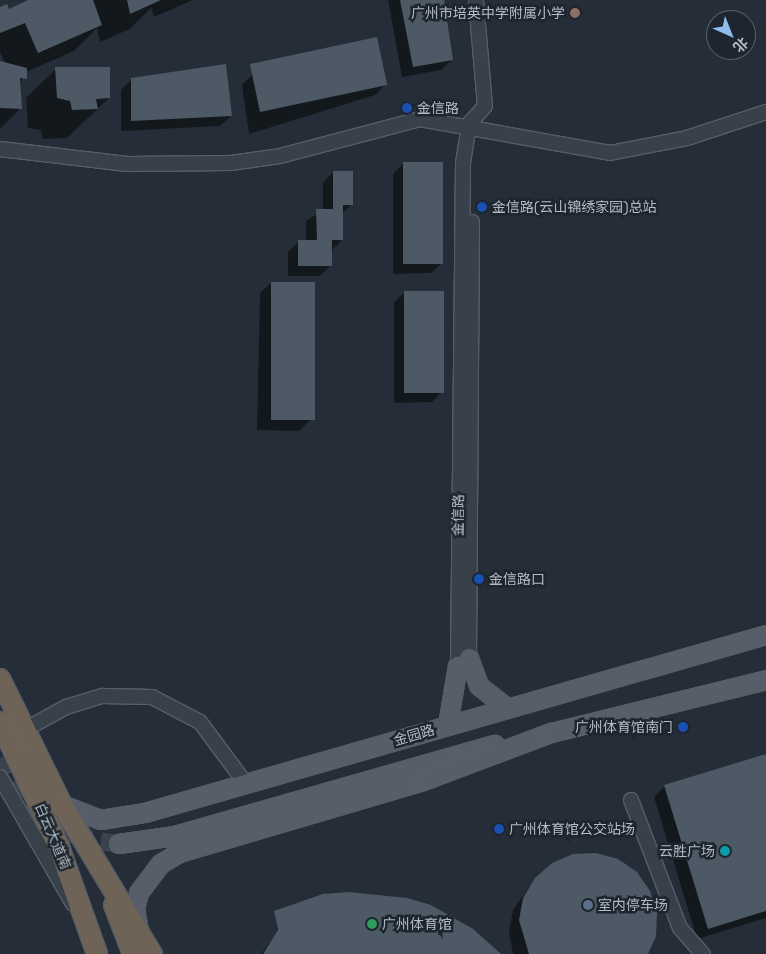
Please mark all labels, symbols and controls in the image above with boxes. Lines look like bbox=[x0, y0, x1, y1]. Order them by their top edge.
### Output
place label: 广州市培英中学附属小学 bbox=[411, 5, 565, 21]
marker: 广州市培英中学附属小学 bbox=[569, 7, 581, 19]
north arrow bbox=[706, 10, 756, 60]
text: 北 bbox=[729, 34, 752, 56]
place label: 金信路 bbox=[417, 100, 459, 116]
marker: 金信路 bbox=[401, 102, 413, 114]
place label: 金信路(云山锦绣家园)总站 bbox=[492, 199, 657, 215]
marker: 金信路(云山锦绣家园)总站 bbox=[476, 201, 488, 213]
street label: 金信路 bbox=[449, 494, 467, 536]
place label: 金信路口 bbox=[489, 571, 545, 587]
marker: 金信路口 bbox=[473, 573, 485, 585]
place label: 广州体育馆南门 bbox=[575, 719, 673, 735]
street label: 金园路 bbox=[391, 721, 437, 749]
marker: 广州体育馆南门 bbox=[677, 721, 689, 733]
street label: 白云大道南 bbox=[32, 801, 74, 871]
place label: 广州体育馆公交站场 bbox=[509, 821, 635, 837]
marker: 广州体育馆公交站场 bbox=[493, 823, 505, 835]
place label: 云胜广场 bbox=[659, 843, 715, 859]
marker: 云胜广场 bbox=[719, 845, 731, 857]
place label: 室内停车场 bbox=[598, 897, 668, 913]
marker: 室内停车场 bbox=[582, 899, 594, 911]
place label: 广州体育馆 bbox=[382, 916, 452, 932]
marker: 广州体育馆 bbox=[366, 918, 378, 930]

